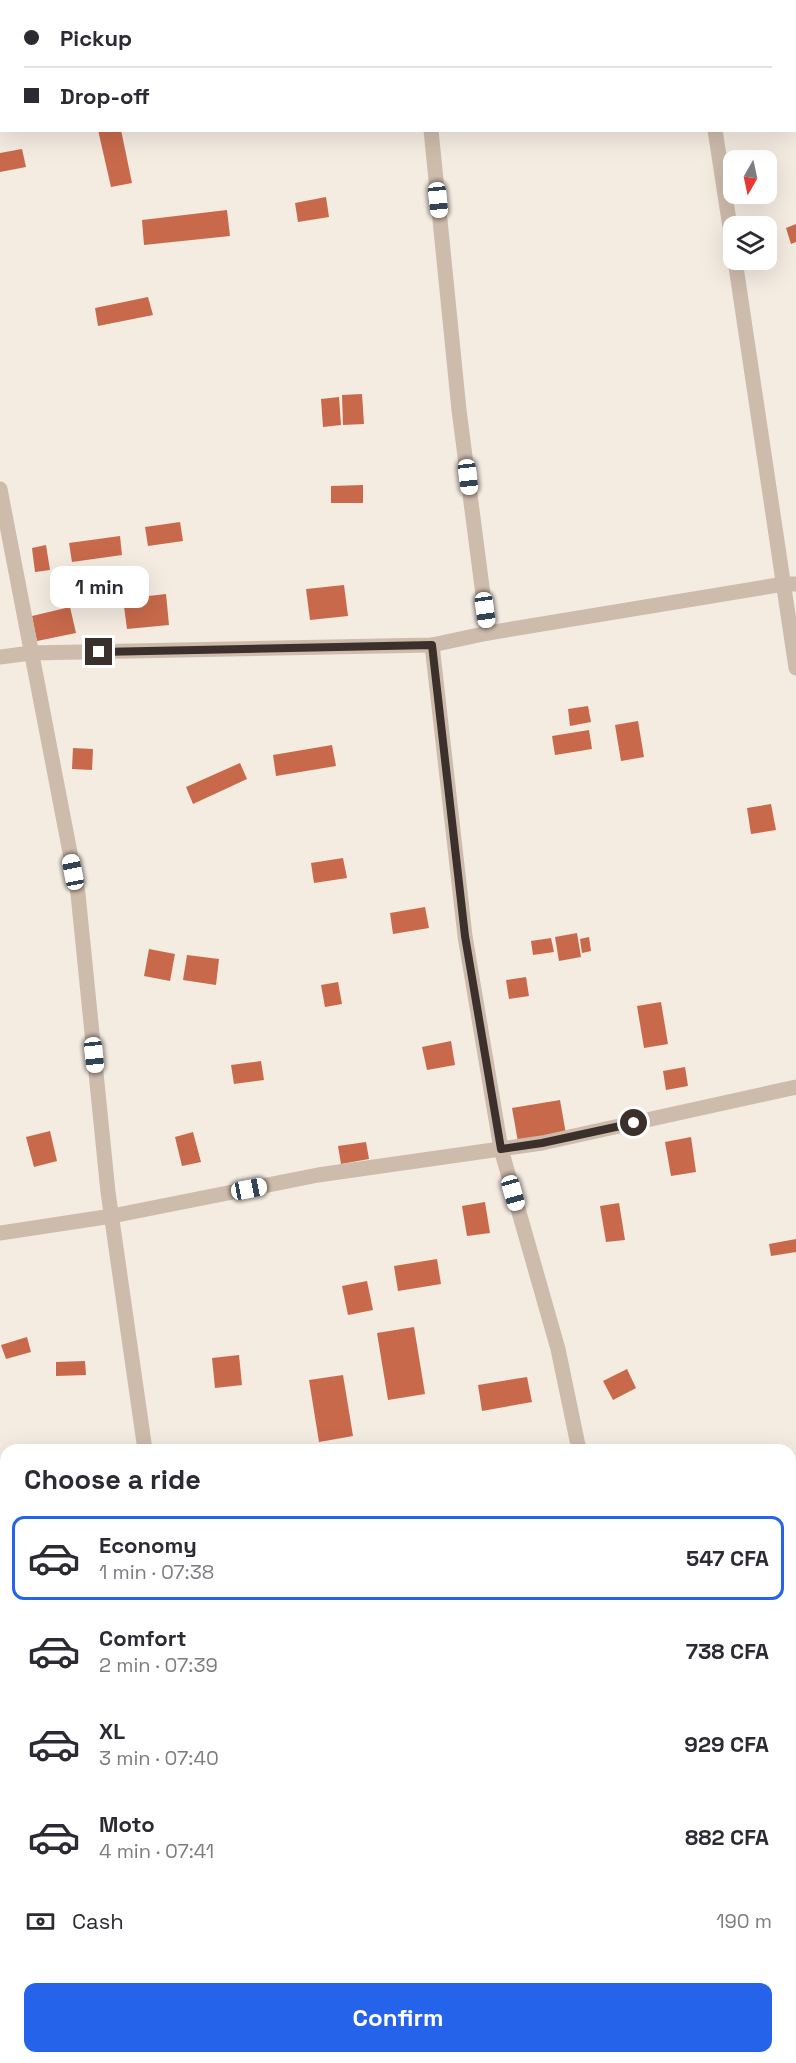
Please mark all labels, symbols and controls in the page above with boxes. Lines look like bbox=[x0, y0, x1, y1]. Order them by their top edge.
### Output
text: Pickup bbox=[60, 24, 132, 52]
text: Drop-off bbox=[60, 82, 150, 110]
north arrow bbox=[723, 150, 777, 204]
map controls bbox=[723, 150, 777, 270]
car bbox=[427, 181, 449, 219]
button: layers bbox=[723, 216, 777, 270]
car bbox=[457, 458, 479, 496]
callout: 1 min bbox=[50, 565, 148, 607]
text: 1 min bbox=[75, 574, 124, 600]
car bbox=[474, 591, 496, 629]
route end bbox=[85, 638, 112, 665]
car bbox=[61, 853, 85, 891]
car bbox=[83, 1036, 105, 1074]
route start bbox=[620, 1109, 647, 1136]
car bbox=[499, 1173, 527, 1213]
car bbox=[230, 1177, 268, 1201]
text: Choose a ride bbox=[24, 1462, 201, 1497]
icon: car bbox=[27, 1531, 81, 1585]
text: Economy bbox=[99, 1531, 197, 1559]
text: 547 CFA bbox=[686, 1544, 769, 1572]
text: 1 min · 07:38 bbox=[99, 1559, 214, 1585]
icon: car bbox=[27, 1624, 81, 1678]
text: Comfort bbox=[99, 1624, 187, 1652]
text: 738 CFA bbox=[686, 1637, 769, 1665]
text: 2 min · 07:39 bbox=[99, 1652, 218, 1678]
icon: car bbox=[27, 1717, 81, 1771]
text: XL bbox=[99, 1717, 125, 1745]
text: 929 CFA bbox=[684, 1730, 769, 1758]
text: 3 min · 07:40 bbox=[99, 1745, 219, 1771]
icon: car bbox=[27, 1810, 81, 1864]
text: Moto bbox=[99, 1810, 155, 1838]
text: 882 CFA bbox=[685, 1823, 769, 1851]
text: 4 min · 07:41 bbox=[99, 1838, 214, 1864]
icon: cash bbox=[24, 1905, 57, 1938]
text: Cash bbox=[72, 1907, 124, 1935]
text: 190 m bbox=[716, 1908, 772, 1934]
button: Confirm bbox=[24, 1983, 772, 2052]

